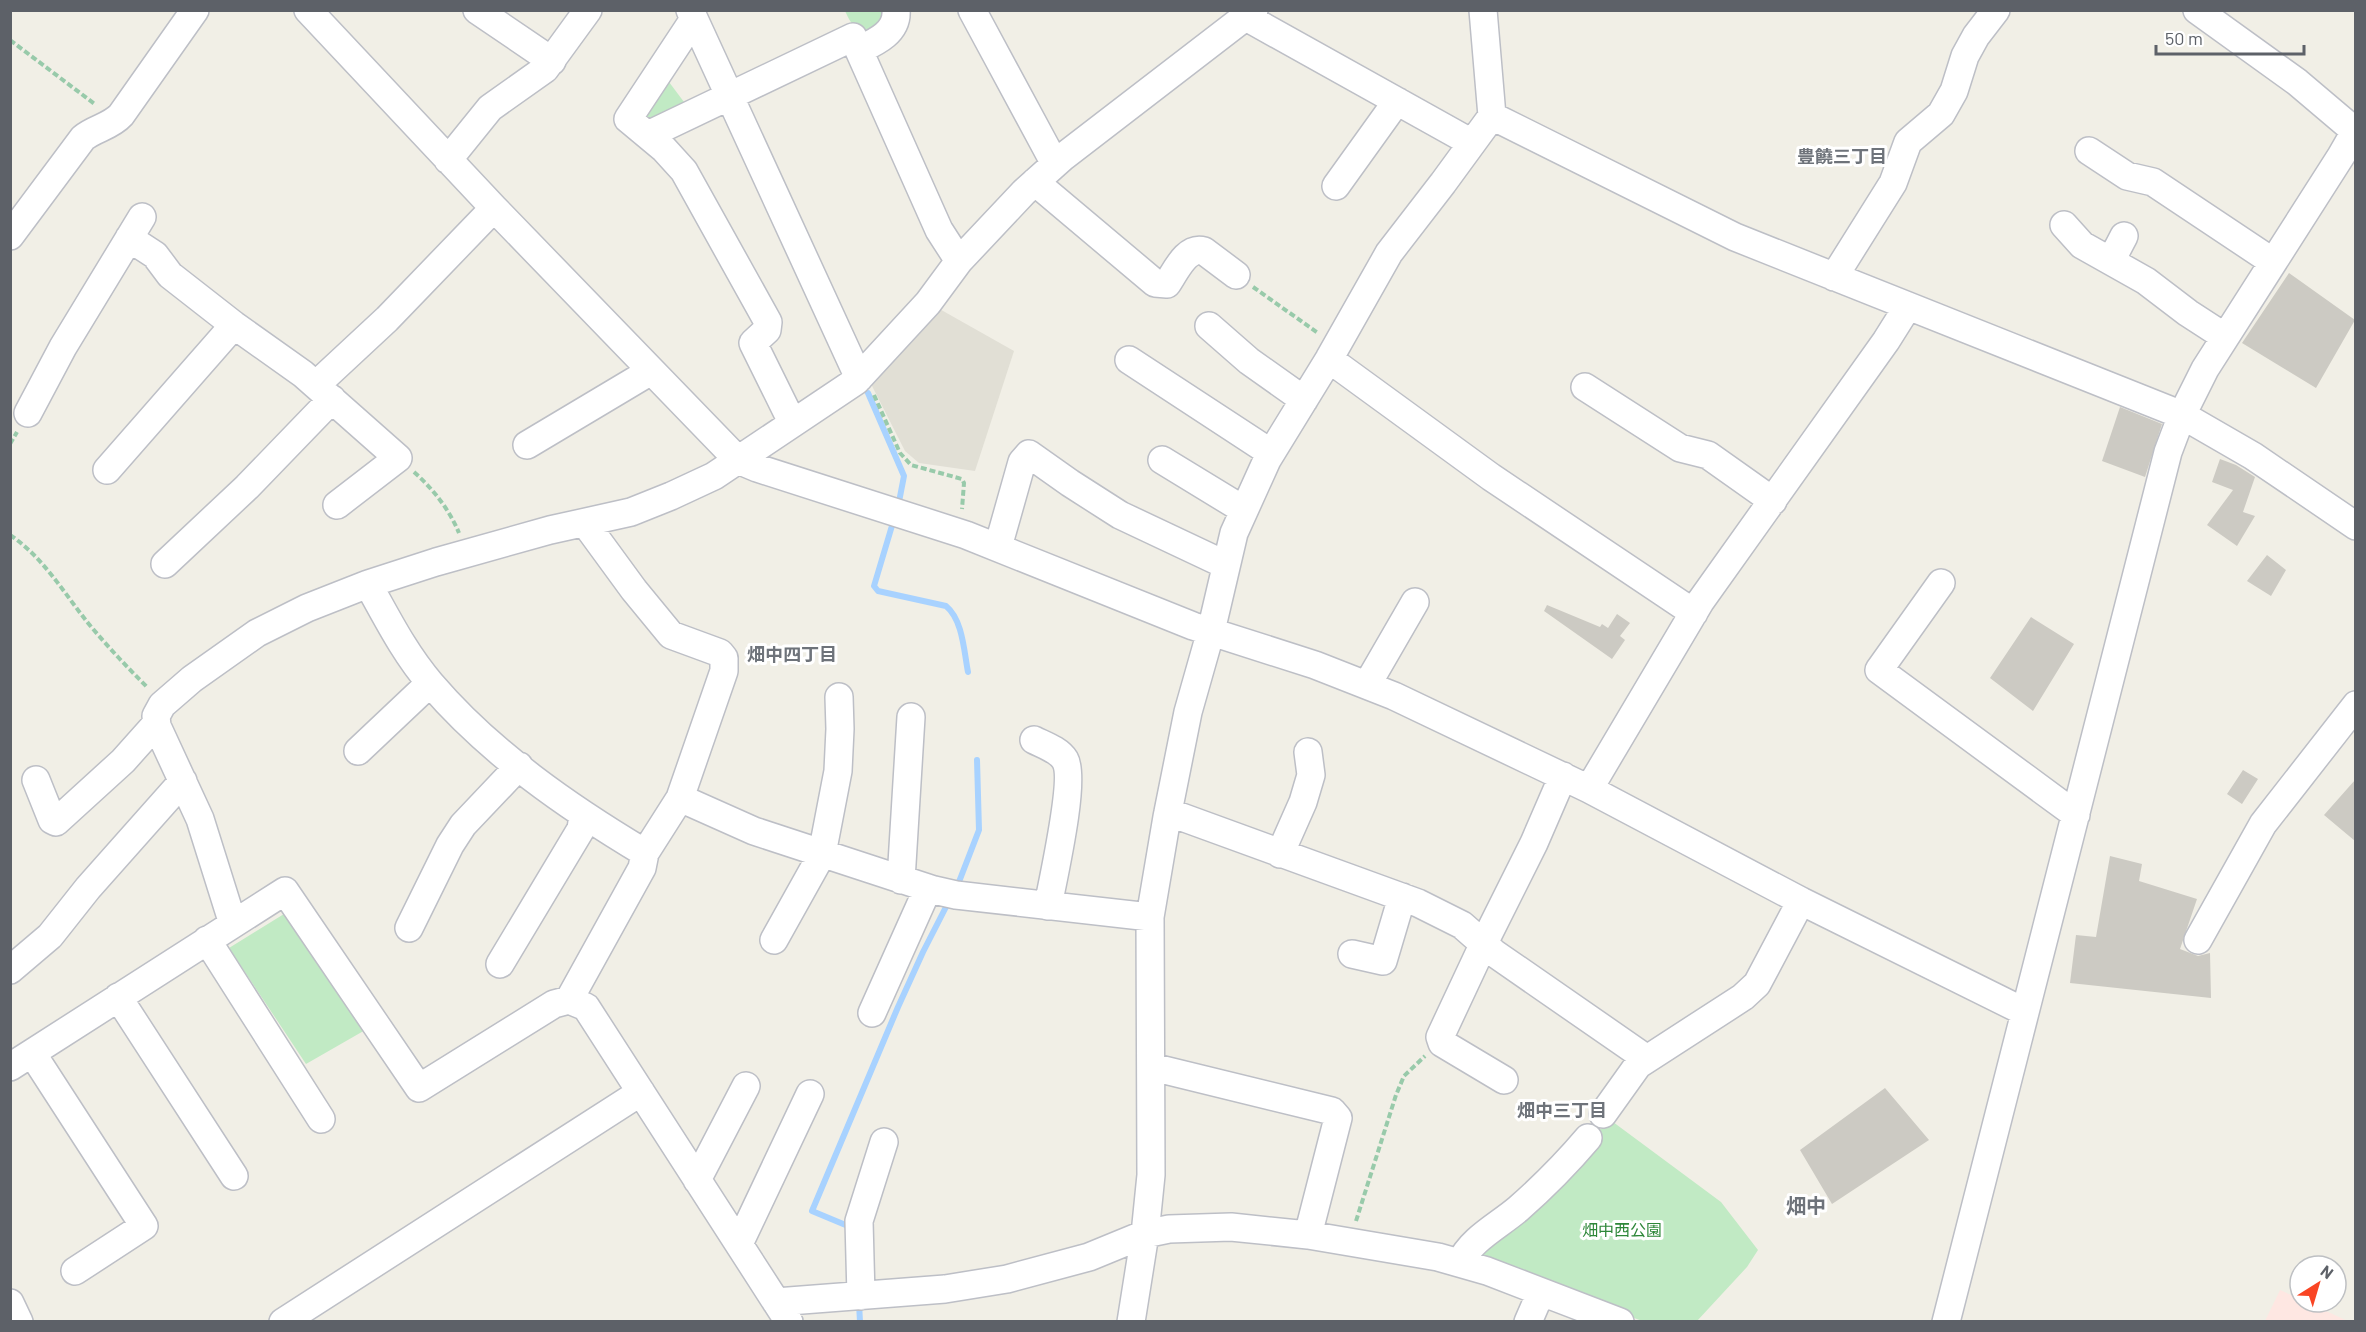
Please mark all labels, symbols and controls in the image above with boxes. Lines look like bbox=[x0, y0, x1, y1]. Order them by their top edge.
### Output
scale bar bbox=[2156, 18, 2304, 56]
text: 50 m bbox=[2165, 27, 2203, 49]
district label: 豊饒三丁目 bbox=[1797, 145, 1887, 167]
district label: 畑中四丁目 bbox=[747, 643, 837, 665]
district label: 畑中三丁目 bbox=[1517, 1099, 1607, 1121]
district label: 畑中 bbox=[1786, 1193, 1826, 1217]
park label: 畑中西公園 bbox=[1582, 1220, 1662, 1239]
north arrow bbox=[2288, 1254, 2348, 1314]
text: N bbox=[2317, 1261, 2337, 1282]

